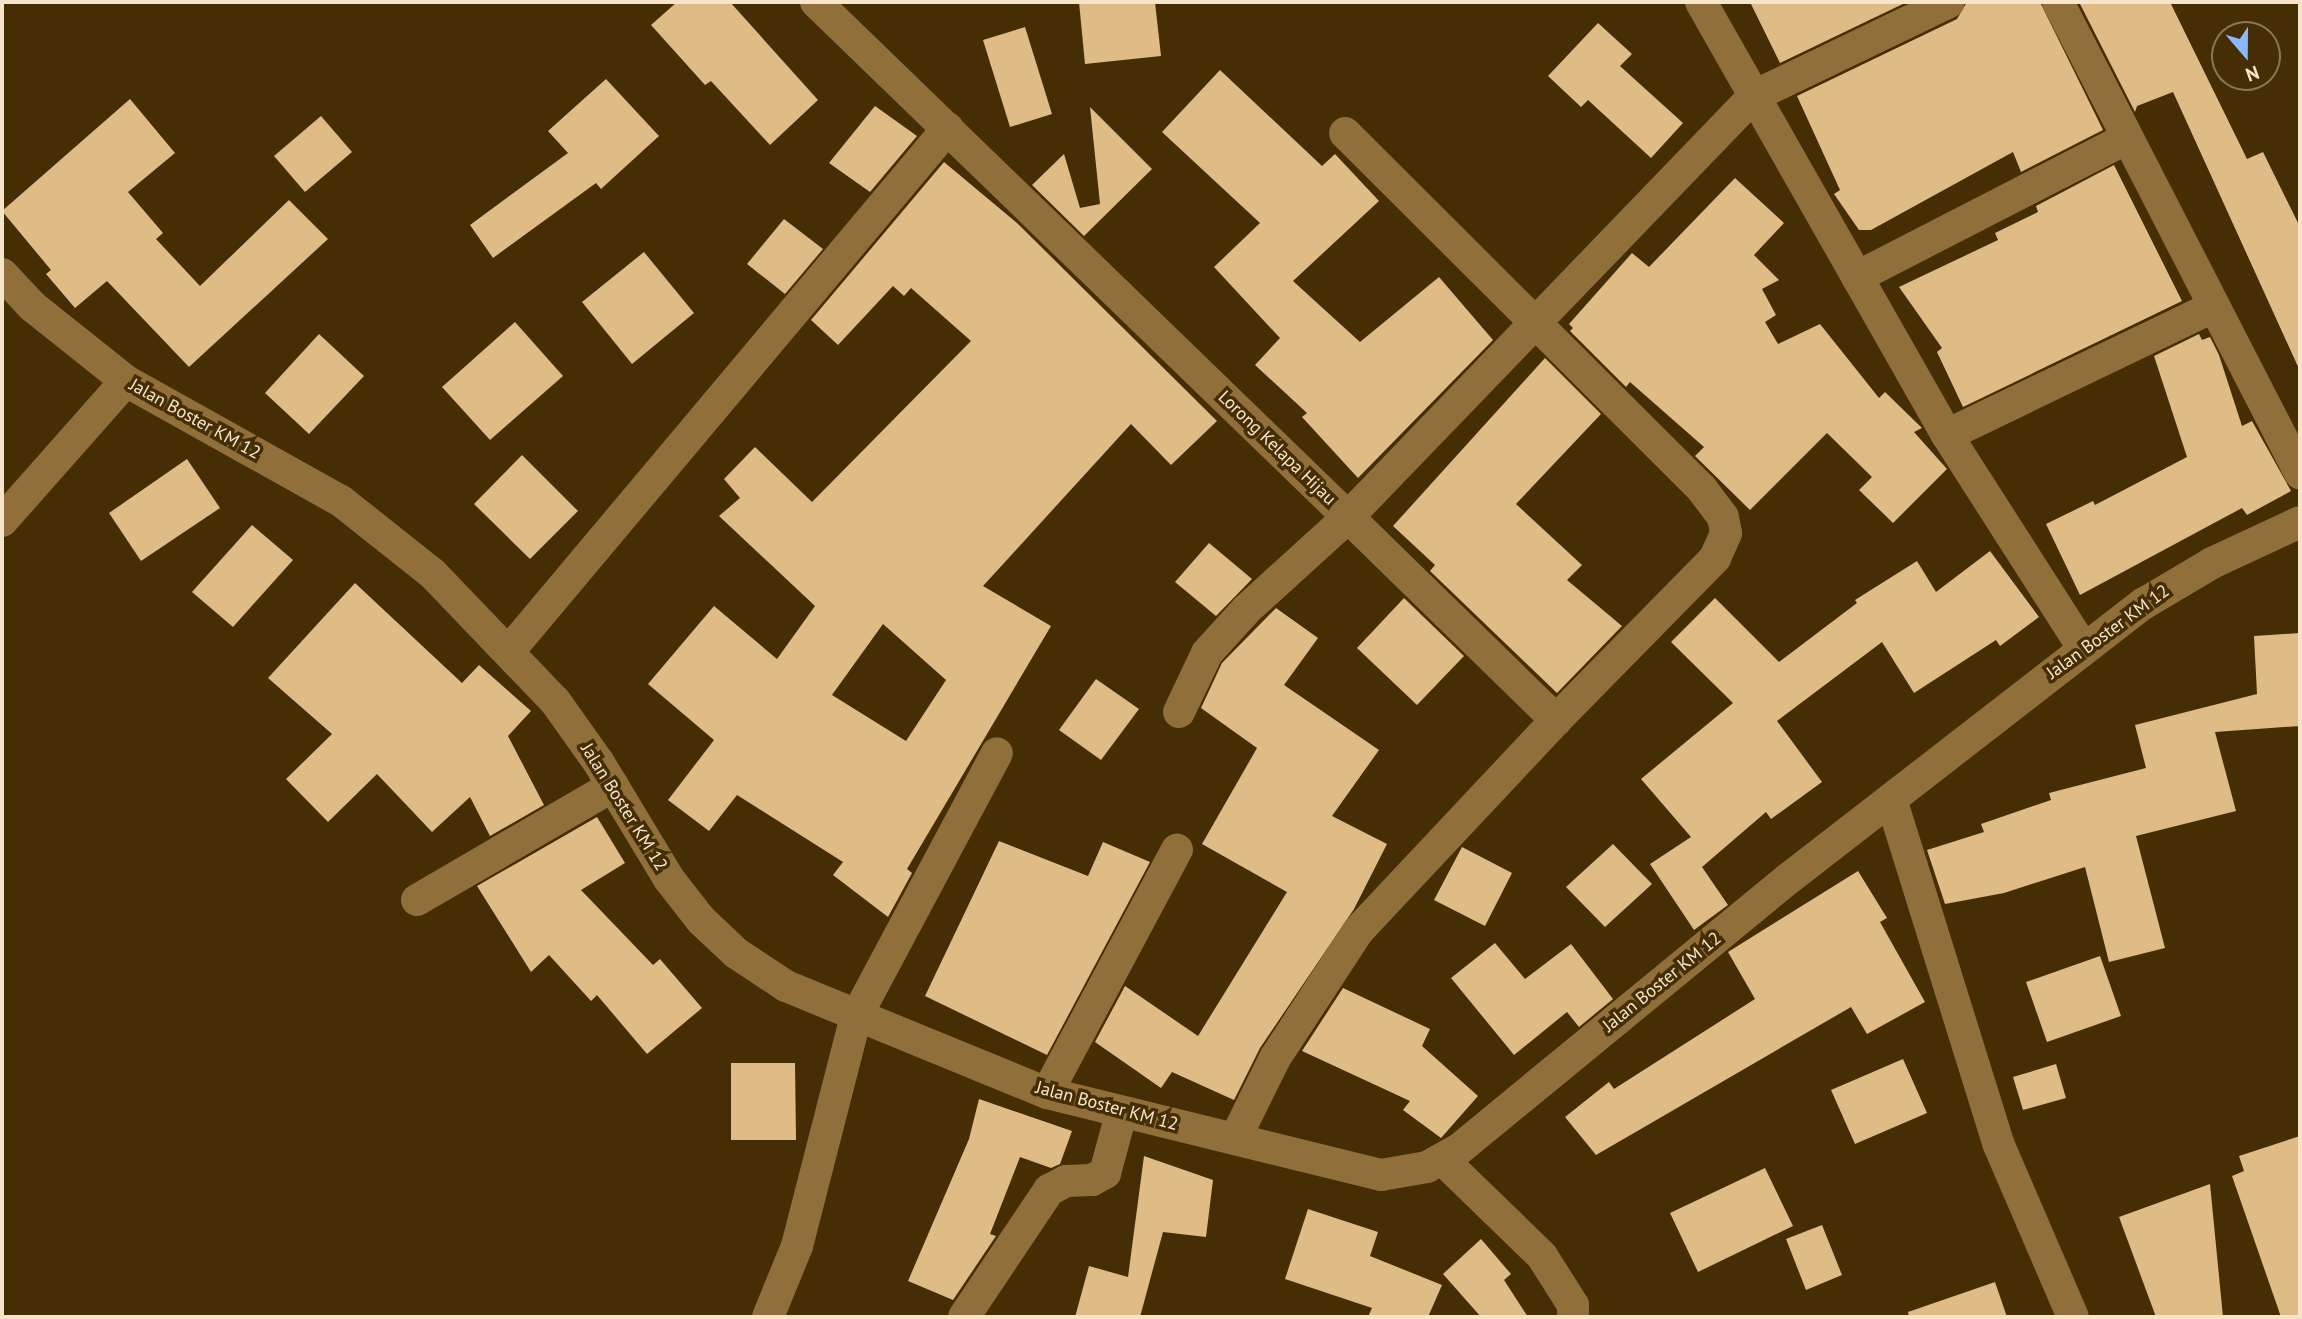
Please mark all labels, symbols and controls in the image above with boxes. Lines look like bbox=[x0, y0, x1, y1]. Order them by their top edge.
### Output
north arrow bbox=[2211, 21, 2281, 91]
text: N bbox=[2243, 60, 2262, 87]
street label: Jalan Boster KM 12 bbox=[126, 374, 264, 464]
street label: Lorong Kelapa Hijau bbox=[1214, 386, 1340, 510]
street label: Jalan Boster KM 12 bbox=[2042, 580, 2174, 684]
street label: Jalan Boster KM 12 bbox=[576, 739, 672, 875]
street label: Jalan Boster KM 12 bbox=[1598, 928, 1726, 1036]
street label: Jalan Boster KM 12 bbox=[1034, 1077, 1180, 1135]

